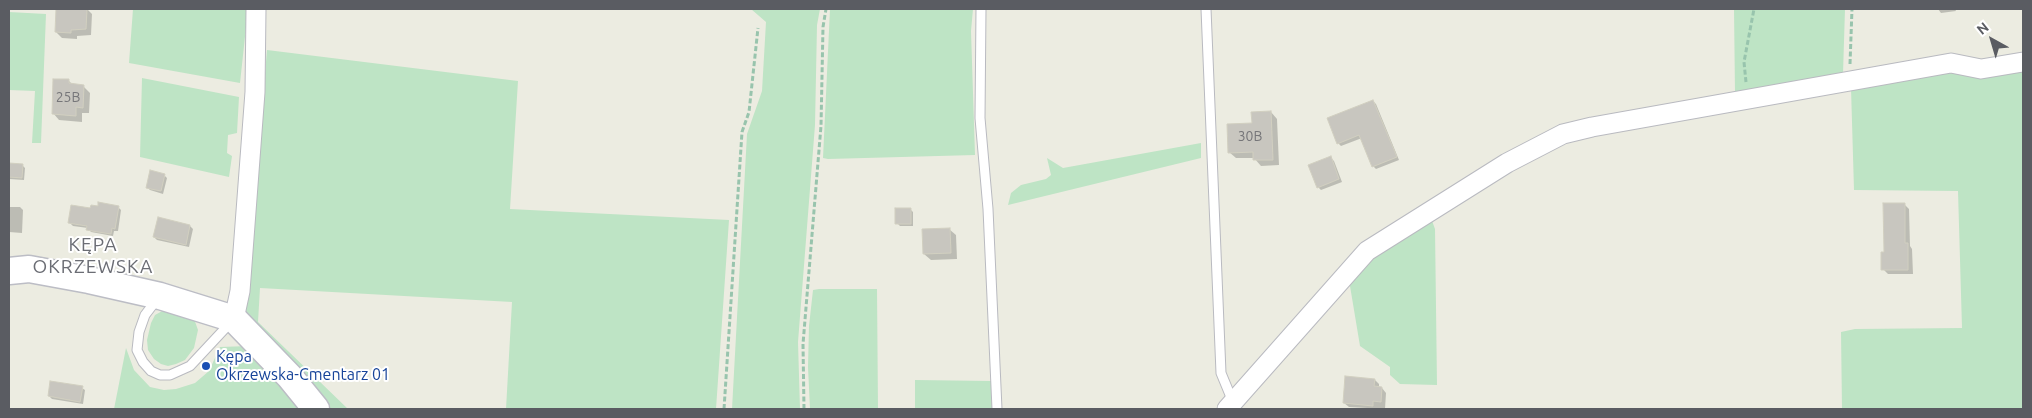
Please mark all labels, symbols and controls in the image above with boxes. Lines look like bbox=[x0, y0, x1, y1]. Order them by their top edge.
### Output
north arrow bbox=[1967, 15, 2017, 65]
text: N bbox=[1973, 19, 1992, 38]
house number: 25B bbox=[56, 89, 80, 105]
house number: 30B bbox=[1238, 128, 1262, 144]
district label: KĘPA OKRZEWSKA bbox=[31, 234, 155, 278]
place label: Kępa Okrzewska-Cmentarz 01 bbox=[216, 347, 390, 385]
marker: Kępa Okrzewska-Cmentarz 01 bbox=[200, 360, 212, 372]

